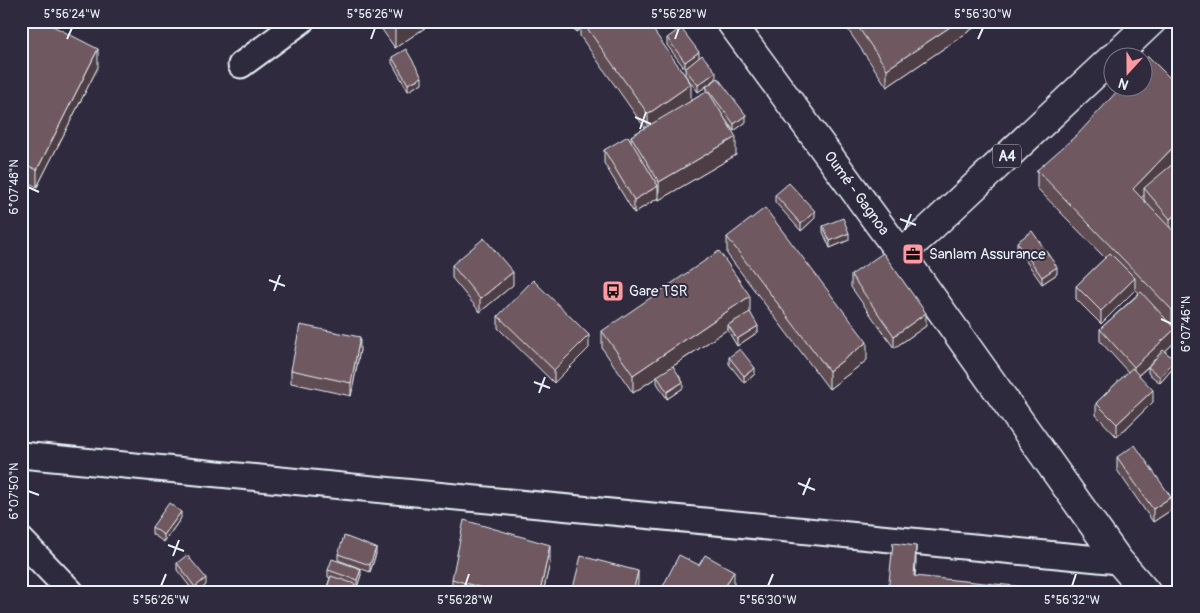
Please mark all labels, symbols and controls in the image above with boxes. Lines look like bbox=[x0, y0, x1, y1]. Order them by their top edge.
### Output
text: 5°56'24"W bbox=[44, 7, 100, 22]
text: 5°56'26"W bbox=[347, 7, 403, 22]
text: 5°56'28"W bbox=[651, 7, 707, 22]
text: 5°56'30"W bbox=[954, 7, 1012, 22]
north arrow bbox=[1102, 48, 1152, 98]
text: N bbox=[1116, 74, 1131, 93]
road number: A4 bbox=[993, 144, 1021, 168]
street label: Oumé - Gagnoa bbox=[820, 148, 893, 239]
text: 6°07'48"N bbox=[7, 159, 22, 215]
office icon: Sanlam Assurance bbox=[901, 242, 925, 266]
place label: Sanlam Assurance bbox=[929, 245, 1046, 264]
bus stop icon: Gare TSR bbox=[601, 279, 625, 303]
place label: Gare TSR bbox=[629, 282, 688, 301]
text: 6°07'46"N bbox=[1179, 296, 1194, 352]
text: 6°07'50"N bbox=[7, 463, 22, 519]
text: 5°56'26"W bbox=[133, 593, 189, 608]
text: 5°56'28"W bbox=[437, 593, 493, 608]
text: 5°56'30"W bbox=[739, 593, 797, 608]
text: 5°56'32"W bbox=[1044, 593, 1100, 608]

